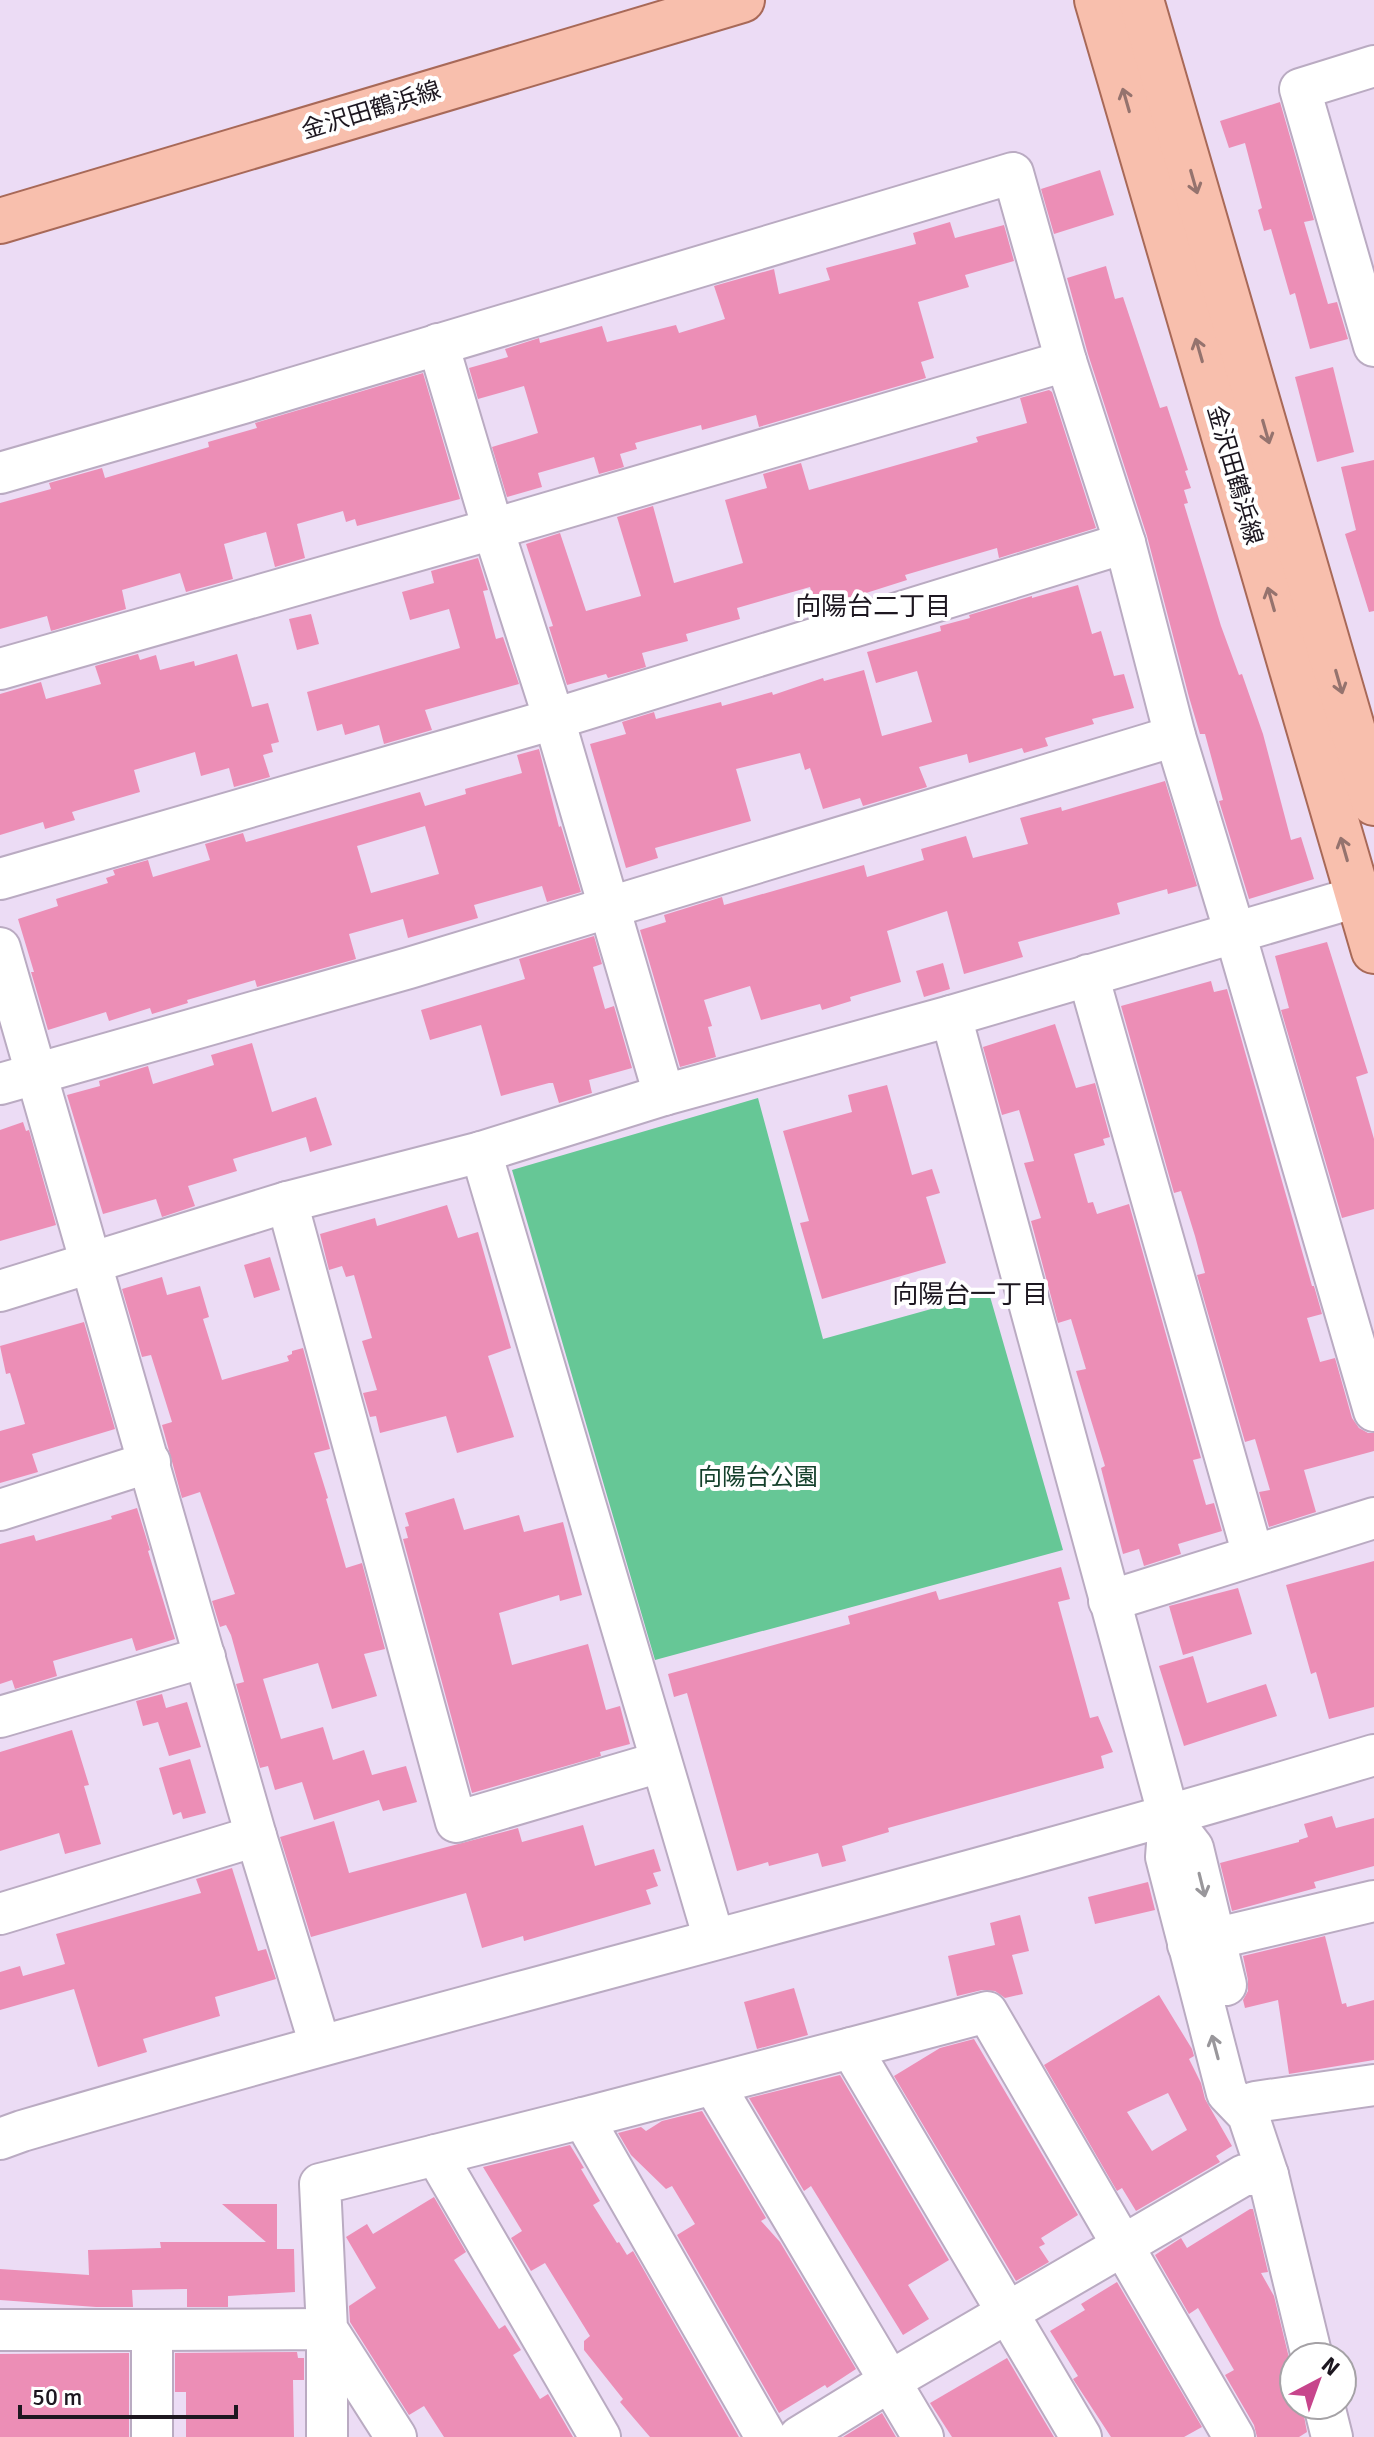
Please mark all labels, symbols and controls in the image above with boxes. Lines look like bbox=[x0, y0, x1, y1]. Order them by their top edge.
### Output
street label: 金沢田鶴浜線 bbox=[298, 75, 444, 145]
one-way arrow bbox=[1118, 88, 1132, 113]
one-way arrow bbox=[1187, 169, 1202, 195]
one-way arrow bbox=[1191, 337, 1206, 363]
street label: 金沢田鶴浜線 bbox=[1201, 402, 1269, 548]
one-way arrow bbox=[1260, 419, 1275, 445]
one-way arrow bbox=[1263, 587, 1278, 613]
district label: 向陽台二丁目 bbox=[795, 591, 951, 623]
one-way arrow bbox=[1332, 668, 1347, 694]
one-way arrow bbox=[1336, 836, 1351, 862]
district label: 向陽台一丁目 bbox=[892, 1279, 1048, 1311]
park label: 向陽台公園 bbox=[698, 1462, 818, 1492]
one-way arrow bbox=[1196, 1872, 1211, 1898]
one-way arrow bbox=[1206, 2034, 1221, 2060]
north arrow bbox=[1278, 2341, 1358, 2421]
text: N bbox=[1316, 2351, 1345, 2381]
scale bar bbox=[20, 2369, 236, 2419]
text: 50 m bbox=[32, 2382, 82, 2412]

